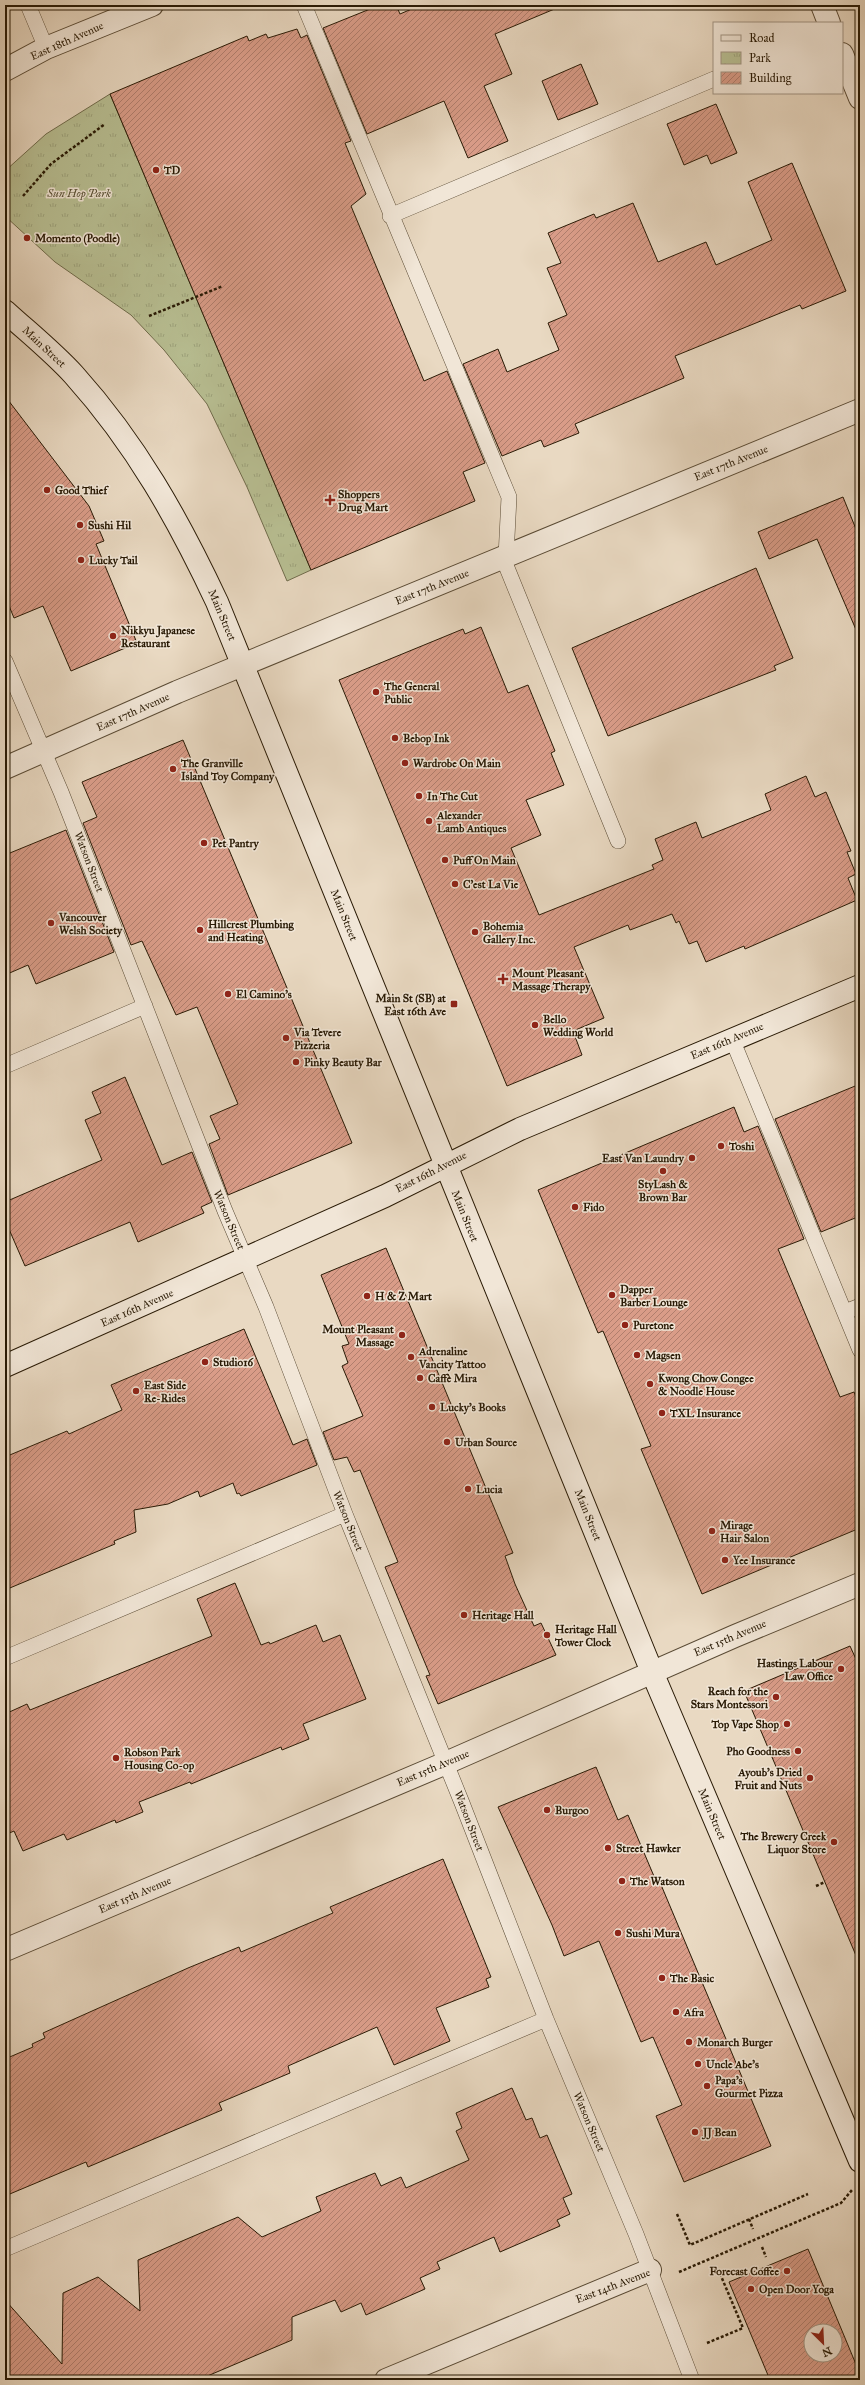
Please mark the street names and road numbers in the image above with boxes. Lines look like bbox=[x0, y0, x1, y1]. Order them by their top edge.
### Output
street label: East 18th Avenue bbox=[29, 19, 106, 63]
street label: Main Street bbox=[20, 324, 68, 370]
street label: East 17th Avenue bbox=[692, 442, 770, 484]
street label: East 17th Avenue bbox=[393, 566, 471, 608]
street label: Main Street bbox=[205, 587, 239, 643]
street label: East 17th Avenue bbox=[95, 690, 172, 734]
street label: Watson Street bbox=[72, 830, 107, 894]
street label: Main Street bbox=[328, 887, 360, 943]
street label: East 16th Avenue bbox=[688, 1020, 766, 1062]
street label: East 16th Avenue bbox=[393, 1148, 469, 1196]
street label: Watson Street bbox=[211, 1188, 247, 1252]
street label: Main Street bbox=[449, 1188, 481, 1244]
street label: East 16th Avenue bbox=[99, 1286, 176, 1330]
street label: Main Street bbox=[572, 1487, 604, 1543]
street label: Watson Street bbox=[330, 1489, 366, 1553]
street label: East 15th Avenue bbox=[692, 1617, 769, 1659]
street label: East 15th Avenue bbox=[395, 1747, 472, 1789]
street label: Main Street bbox=[695, 1786, 729, 1842]
street label: Watson Street bbox=[452, 1789, 487, 1853]
street label: East 15th Avenue bbox=[97, 1874, 174, 1916]
street label: Watson Street bbox=[571, 2090, 607, 2154]
street label: East 14th Avenue bbox=[574, 2266, 652, 2306]

